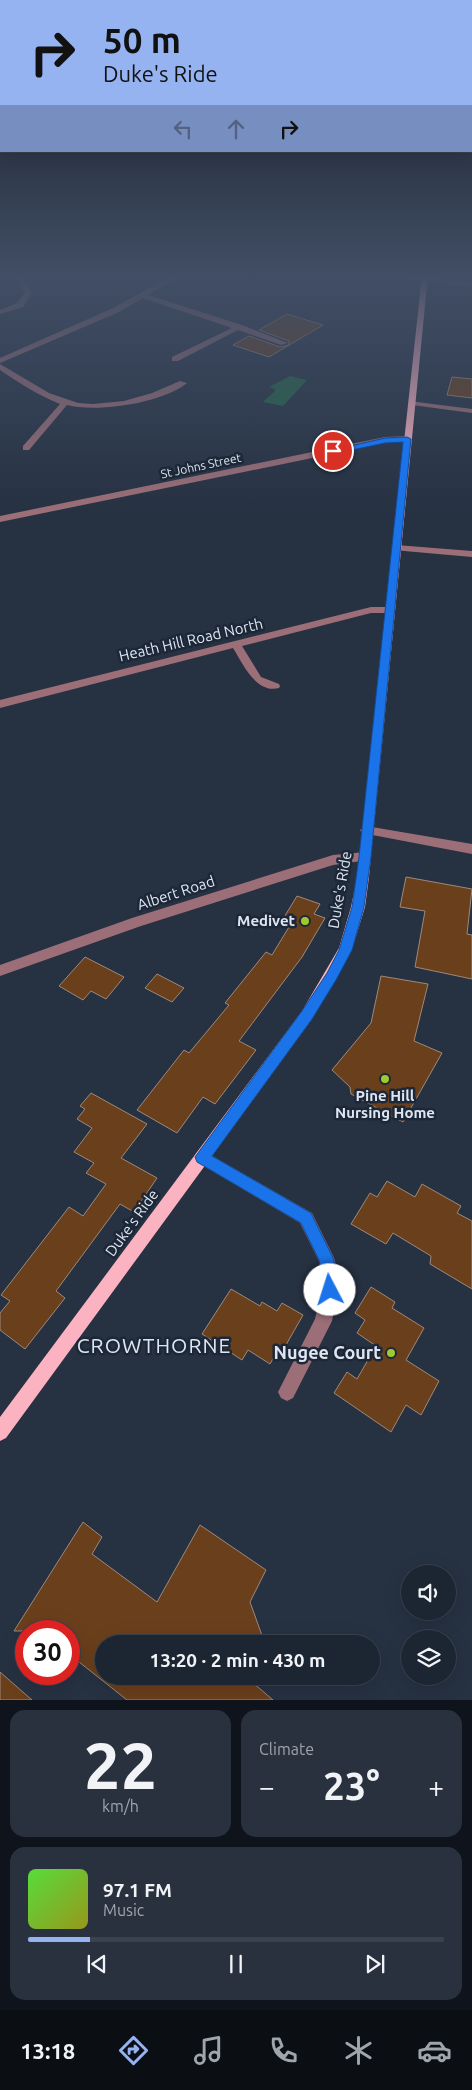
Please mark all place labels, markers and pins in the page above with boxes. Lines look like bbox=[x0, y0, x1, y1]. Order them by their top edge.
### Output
pin bbox=[312, 430, 354, 472]
place label: Medivet bbox=[237, 912, 296, 929]
marker: Medivet bbox=[299, 915, 311, 927]
marker: Pine Hill Nursing Home bbox=[379, 1073, 391, 1085]
place label: Pine Hill Nursing Home bbox=[335, 1087, 435, 1121]
place label: Nugee Court bbox=[274, 1342, 381, 1362]
marker: Nugee Court bbox=[385, 1347, 397, 1359]

